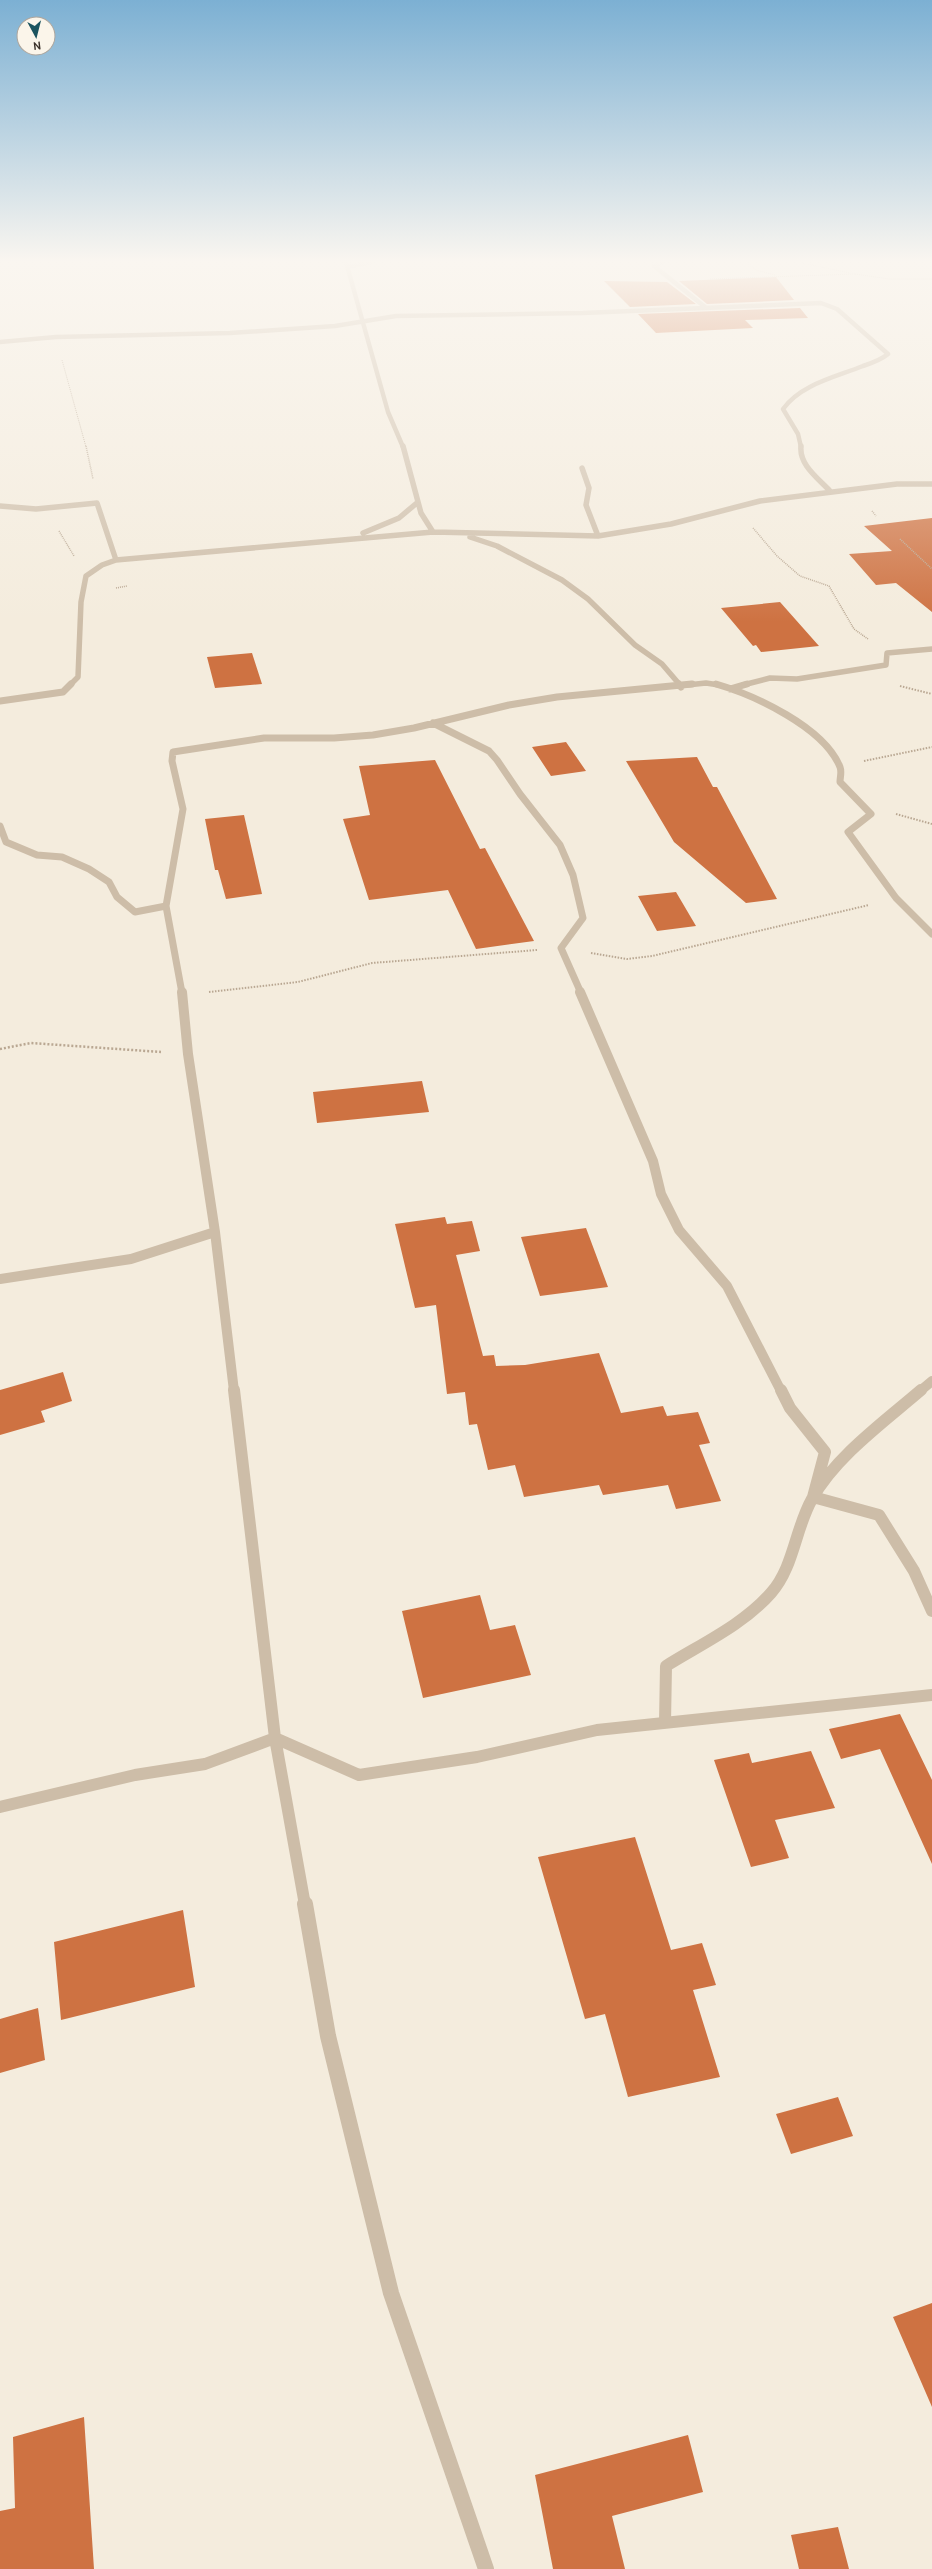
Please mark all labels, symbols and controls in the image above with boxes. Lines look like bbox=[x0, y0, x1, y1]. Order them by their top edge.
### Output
north arrow bbox=[16, 16, 56, 56]
text: N bbox=[33, 39, 42, 53]

